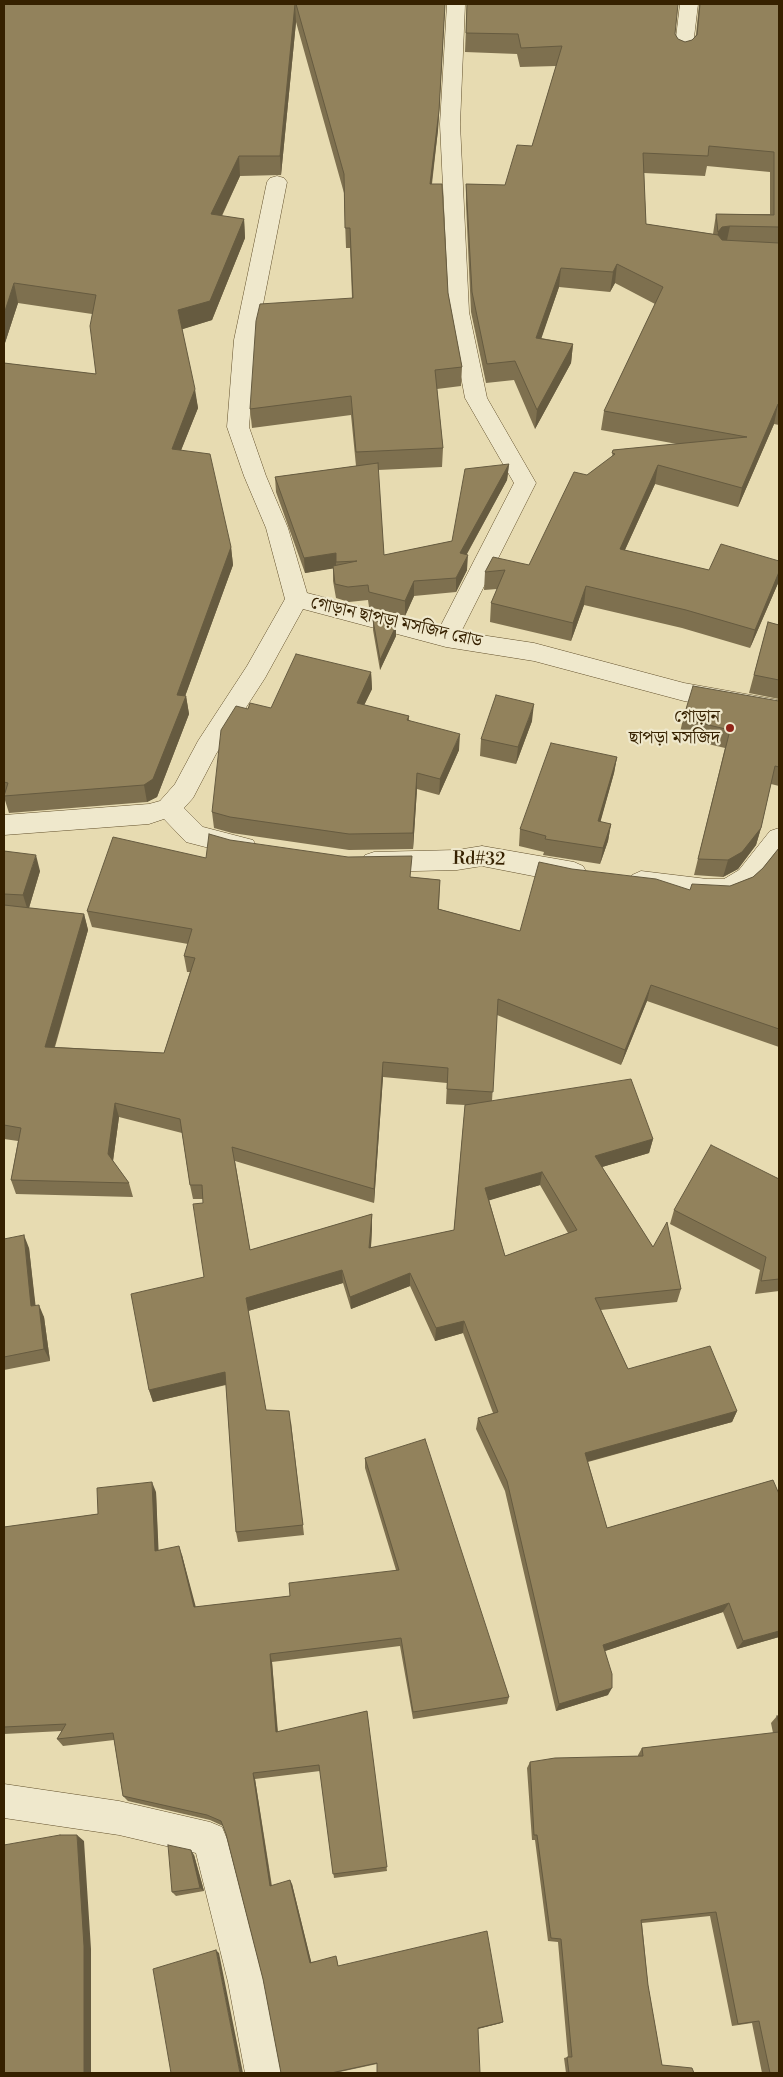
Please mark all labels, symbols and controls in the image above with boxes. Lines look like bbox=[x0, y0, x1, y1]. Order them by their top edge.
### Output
street label: গোড়ান ছাপড়া মসজিদ রোড bbox=[308, 593, 484, 653]
place label: গোড়ান ছাপড়া মসজিদ bbox=[629, 707, 720, 750]
marker: গোড়ান ছাপড়া মসজিদ bbox=[724, 722, 736, 734]
street label: Rd#32 bbox=[452, 849, 506, 871]

